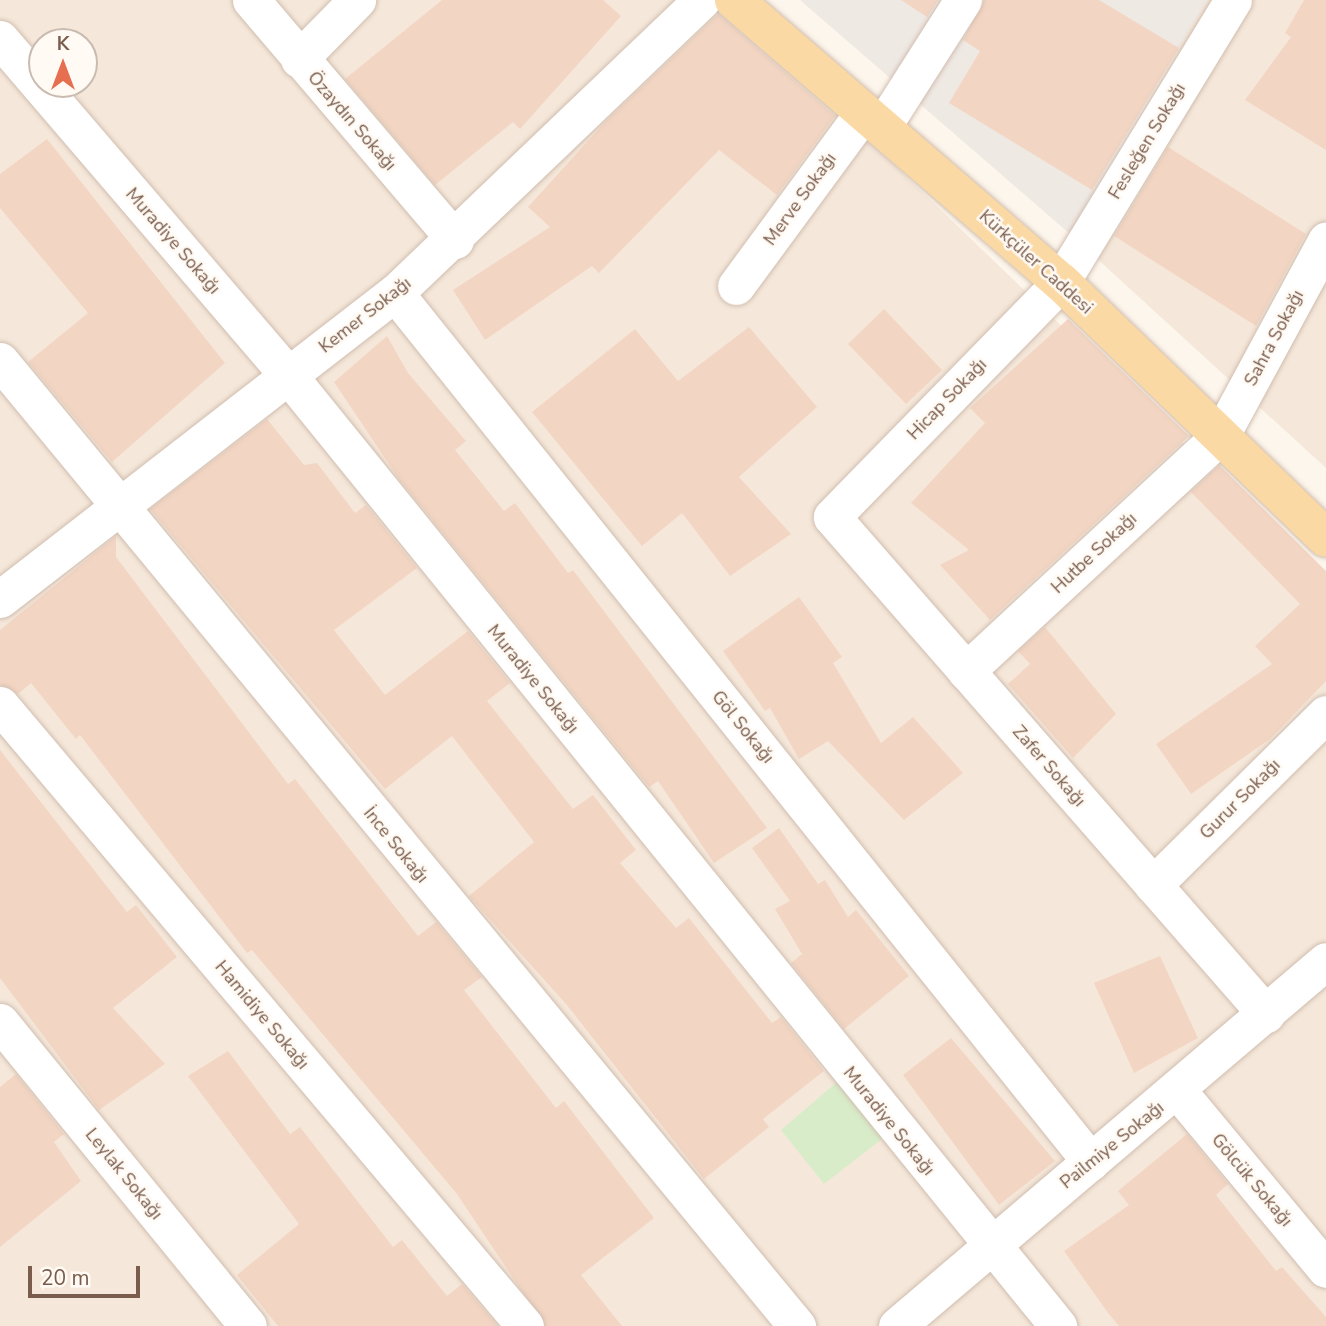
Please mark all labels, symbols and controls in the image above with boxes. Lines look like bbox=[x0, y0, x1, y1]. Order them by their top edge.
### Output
north arrow bbox=[28, 28, 98, 98]
text: K bbox=[57, 31, 69, 57]
street label: Özaydın Sokağı bbox=[303, 67, 401, 175]
street label: Fesleğen Sokağı bbox=[1104, 79, 1190, 203]
street label: Merve Sokağı bbox=[759, 148, 841, 250]
street label: Muradiye Sokağı bbox=[121, 183, 225, 299]
street label: Kürkçüler Caddesi bbox=[975, 205, 1097, 319]
street label: Kemer Sokağı bbox=[315, 272, 415, 358]
street label: Sahra Sokağı bbox=[1240, 286, 1308, 390]
street label: Hicap Sokağı bbox=[903, 354, 991, 444]
street label: Hutbe Sokağı bbox=[1047, 508, 1141, 598]
street label: Muradiye Sokağı bbox=[483, 620, 583, 738]
street label: Göl Sokağı bbox=[707, 686, 779, 768]
street label: Zafer Sokağı bbox=[1008, 721, 1090, 811]
street label: Gurur Sokağı bbox=[1195, 754, 1285, 844]
street label: İnce Sokağı bbox=[359, 803, 433, 887]
street label: Hamidiye Sokağı bbox=[210, 956, 314, 1074]
street label: Muradiye Sokağı bbox=[839, 1062, 939, 1180]
street label: Pailmiye Sokağı bbox=[1056, 1097, 1168, 1193]
street label: Leylak Sokağı bbox=[81, 1124, 167, 1224]
street label: Gölcük Sokağı bbox=[1207, 1129, 1297, 1231]
scale bar bbox=[32, 1252, 144, 1296]
text: 20 m bbox=[41, 1264, 90, 1292]

